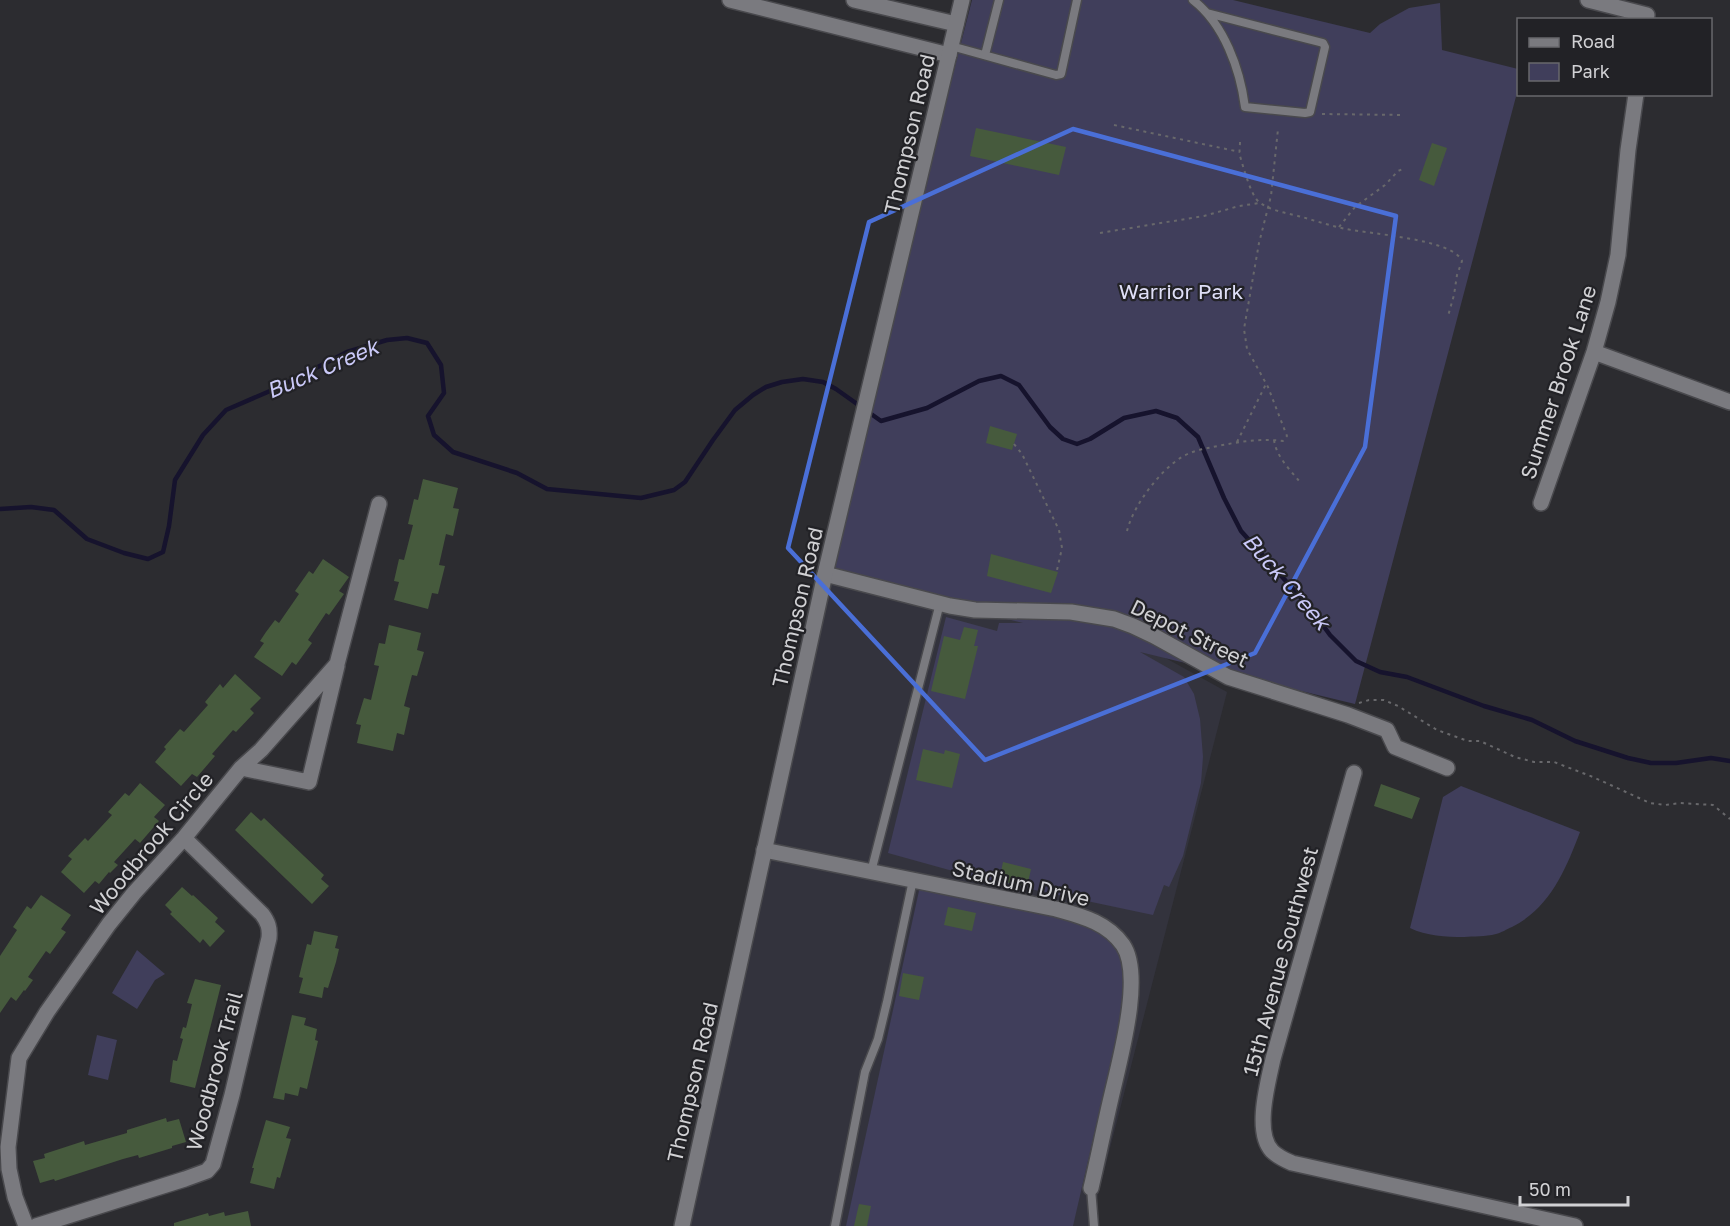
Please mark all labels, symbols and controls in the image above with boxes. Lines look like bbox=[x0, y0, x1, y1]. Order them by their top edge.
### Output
legend bbox=[1517, 18, 1712, 96]
text: Road bbox=[1571, 30, 1615, 52]
street label: Thompson Road bbox=[878, 51, 940, 217]
text: Park bbox=[1571, 60, 1610, 82]
park label: Warrior Park bbox=[1119, 278, 1243, 304]
street label: Summer Brook Lane bbox=[1514, 282, 1602, 482]
water label: Buck Creek bbox=[262, 331, 385, 404]
street label: Thompson Road bbox=[766, 524, 828, 690]
water label: Buck Creek bbox=[1238, 527, 1338, 637]
street label: Depot Street bbox=[1127, 593, 1253, 673]
street label: Woodbrook Circle bbox=[84, 766, 218, 920]
street label: 15th Avenue Southwest bbox=[1237, 843, 1323, 1079]
street label: Stadium Drive bbox=[950, 855, 1092, 911]
street label: Woodbrook Trail bbox=[180, 988, 248, 1154]
street label: Thompson Road bbox=[661, 999, 723, 1165]
scale bar bbox=[1520, 1169, 1628, 1207]
text: 50 m bbox=[1529, 1178, 1571, 1200]

